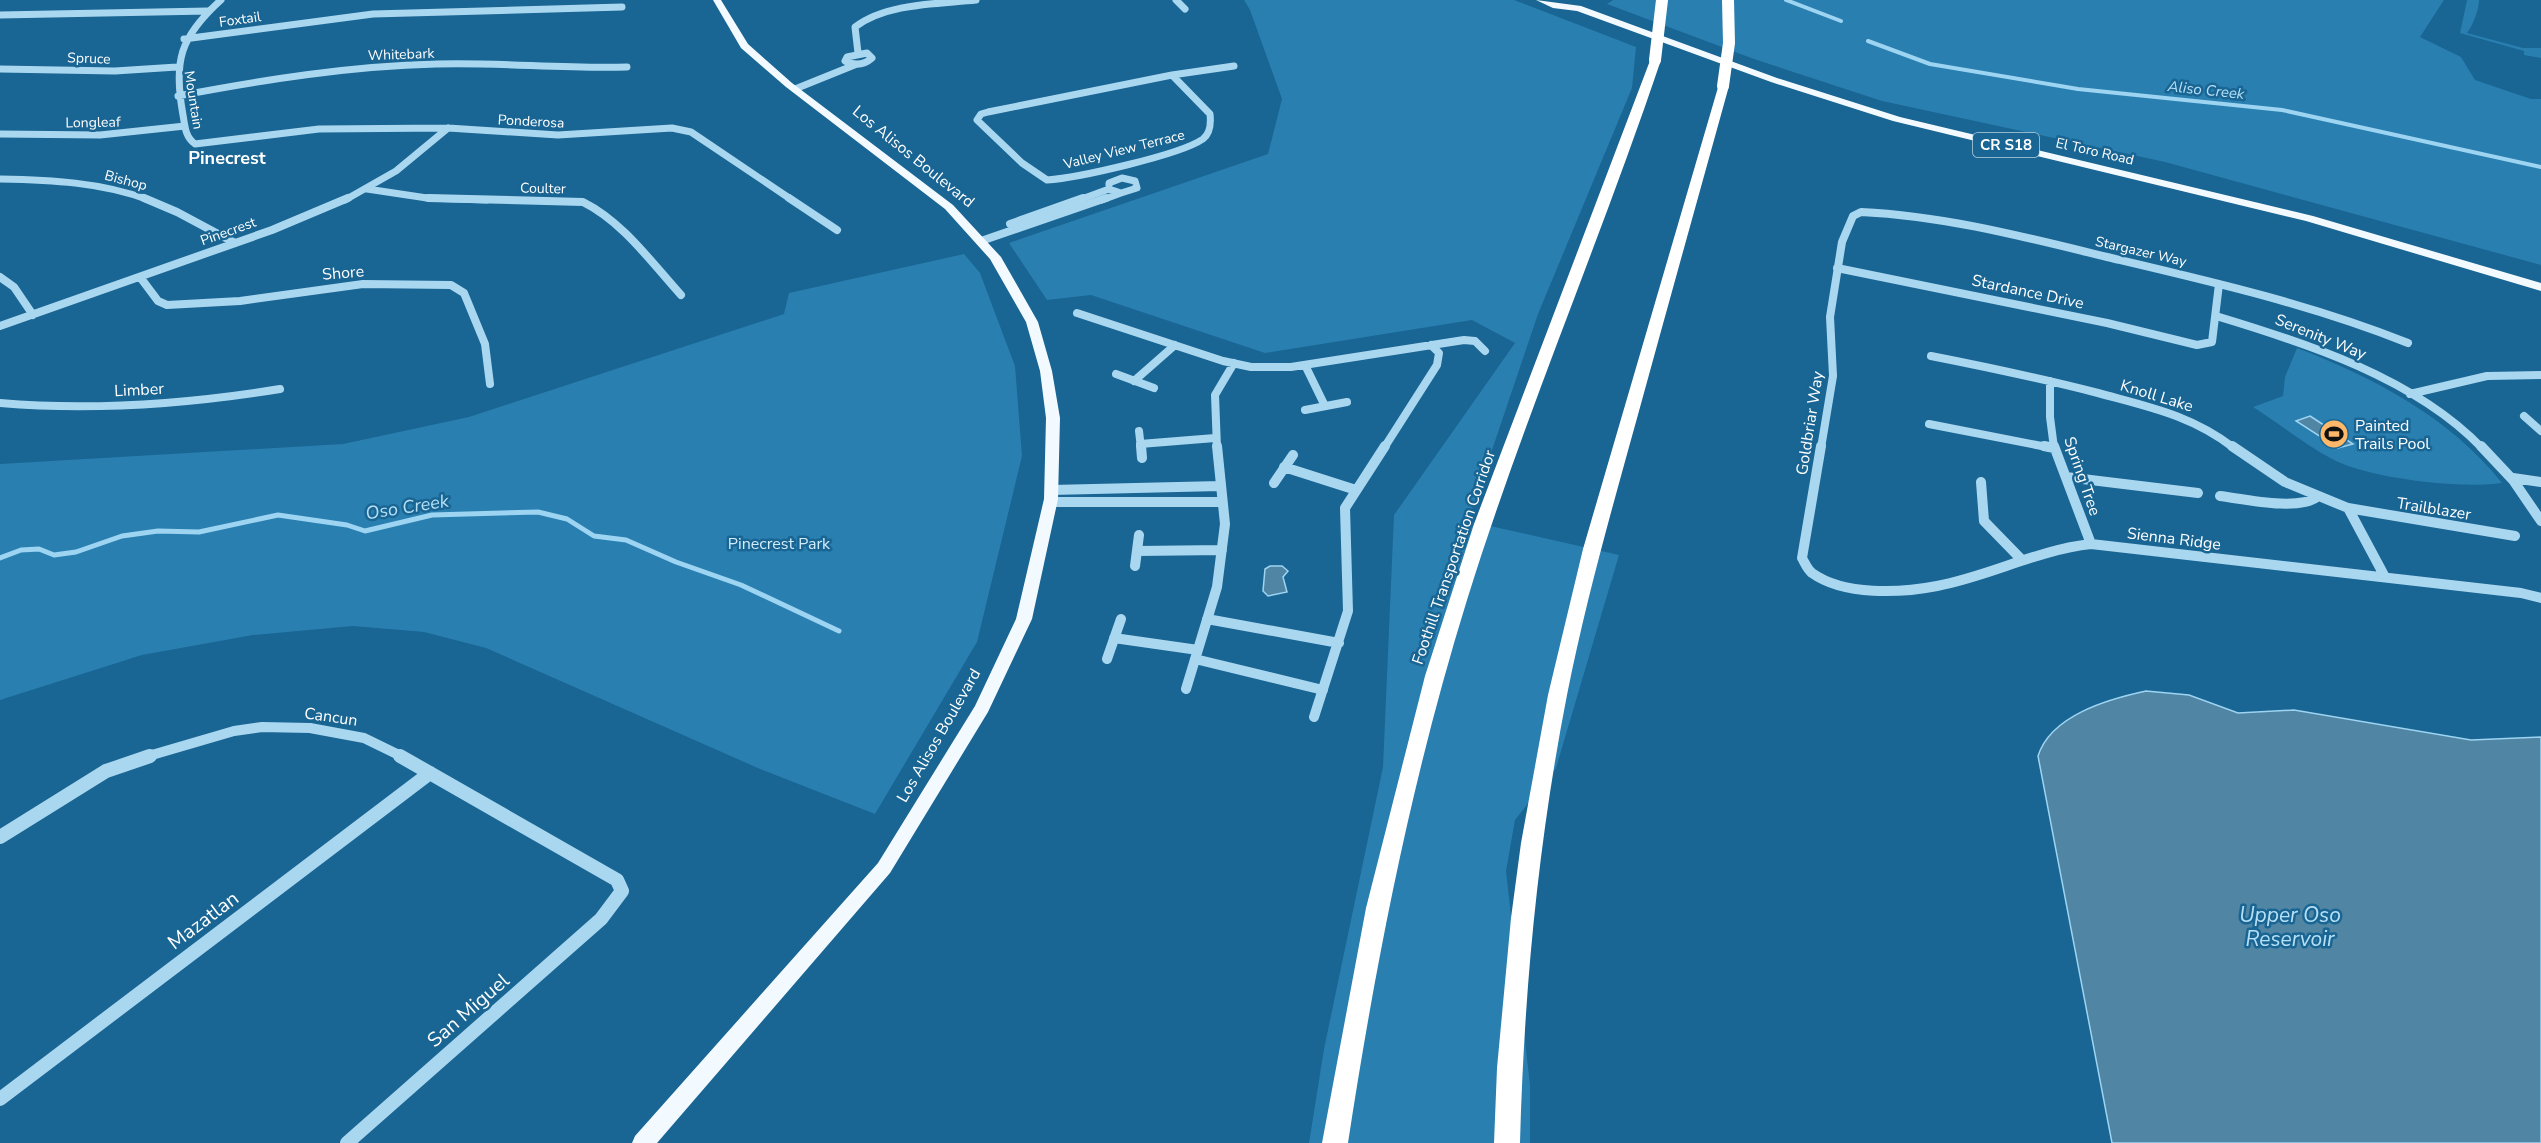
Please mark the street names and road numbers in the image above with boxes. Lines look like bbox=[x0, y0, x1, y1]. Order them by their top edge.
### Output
street label: Foxtail bbox=[218, 7, 263, 32]
street label: Whitebark bbox=[367, 44, 436, 65]
street label: Spruce bbox=[67, 48, 111, 69]
street label: Mountain bbox=[180, 69, 208, 131]
street label: Los Alisos Boulevard bbox=[848, 101, 979, 213]
street label: Ponderosa bbox=[497, 110, 565, 133]
street label: Longleaf bbox=[65, 113, 121, 132]
street label: Valley View Terrace bbox=[1061, 125, 1187, 174]
road number: CR S18 bbox=[1973, 133, 2039, 157]
street label: El Toro Road bbox=[2054, 133, 2136, 170]
street label: Bishop bbox=[102, 166, 149, 195]
street label: Coulter bbox=[520, 179, 566, 198]
street label: Pinecrest bbox=[198, 213, 259, 250]
street label: Stargazer Way bbox=[2093, 232, 2189, 271]
street label: Shore bbox=[321, 260, 365, 286]
street label: Stardance Drive bbox=[1970, 269, 2086, 315]
street label: Serenity Way bbox=[2272, 309, 2370, 366]
street label: Goldbriar Way bbox=[1791, 369, 1829, 477]
street label: Knoll Lake bbox=[2118, 374, 2196, 417]
street label: Limber bbox=[114, 378, 165, 402]
street label: Spring Tree bbox=[2058, 434, 2106, 519]
street label: Foothill Transportation Corridor bbox=[1407, 447, 1501, 668]
street label: Trailblazer bbox=[2395, 492, 2473, 526]
street label: Sienna Ridge bbox=[2126, 522, 2222, 556]
street label: Los Alisos Boulevard bbox=[892, 665, 986, 806]
street label: Cancun bbox=[303, 702, 359, 732]
street label: Mazatlan bbox=[162, 885, 244, 956]
street label: San Miguel bbox=[421, 967, 515, 1054]

